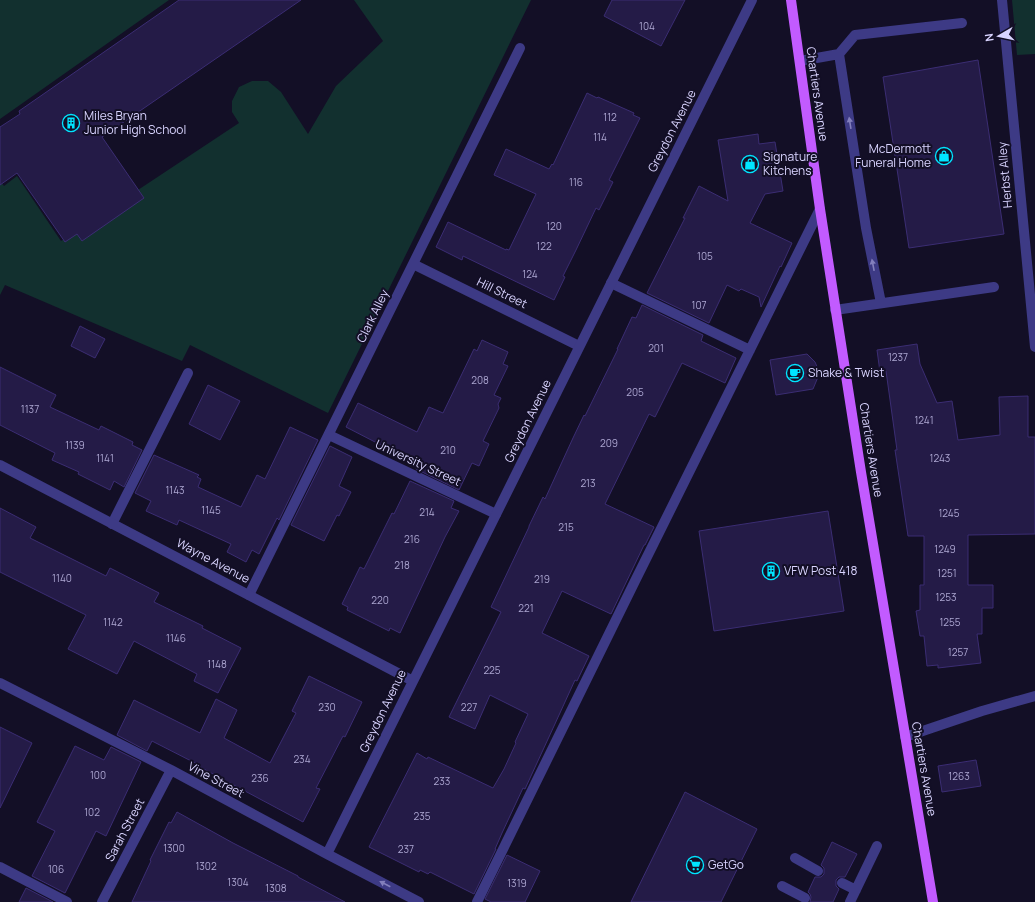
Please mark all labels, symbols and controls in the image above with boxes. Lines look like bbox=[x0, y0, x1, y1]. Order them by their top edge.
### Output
north arrow bbox=[979, 16, 1019, 56]
house number: 104 bbox=[639, 19, 655, 33]
text: N bbox=[981, 32, 997, 43]
street label: Chartiers Avenue bbox=[802, 46, 833, 142]
street label: Greydon Avenue bbox=[643, 87, 700, 175]
place label: Miles Bryan Junior High School bbox=[84, 107, 186, 138]
house number: 112 bbox=[603, 110, 617, 124]
building icon: Miles Bryan Junior High School bbox=[61, 113, 81, 133]
one-way arrow bbox=[847, 117, 853, 129]
house number: 114 bbox=[593, 130, 607, 144]
place label: McDermott Funeral Home bbox=[855, 140, 931, 171]
street label: Herbst Alley bbox=[993, 141, 1016, 209]
shop icon: McDermott Funeral Home bbox=[934, 146, 954, 166]
place label: Signature Kitchens bbox=[763, 148, 817, 179]
shop icon: Signature Kitchens bbox=[740, 154, 760, 174]
house number: 116 bbox=[569, 175, 583, 189]
house number: 120 bbox=[546, 219, 562, 233]
house number: 122 bbox=[536, 239, 552, 253]
house number: 105 bbox=[697, 249, 713, 263]
one-way arrow bbox=[870, 259, 876, 271]
house number: 124 bbox=[522, 267, 538, 281]
street label: Hill Street bbox=[474, 273, 531, 312]
street label: Clark Alley bbox=[352, 286, 393, 345]
house number: 107 bbox=[691, 298, 707, 312]
house number: 201 bbox=[648, 341, 664, 355]
house number: 1237 bbox=[888, 350, 908, 364]
cafe icon: Shake & Twist bbox=[785, 363, 805, 383]
place label: Shake & Twist bbox=[808, 364, 884, 381]
house number: 208 bbox=[471, 373, 489, 387]
street label: Greydon Avenue bbox=[500, 376, 555, 465]
house number: 205 bbox=[626, 385, 644, 399]
house number: 1137 bbox=[21, 402, 39, 416]
street label: Chartiers Avenue bbox=[856, 402, 887, 498]
house number: 1241 bbox=[914, 413, 934, 427]
street label: University Street bbox=[372, 435, 464, 490]
house number: 209 bbox=[600, 436, 618, 450]
house number: 1139 bbox=[65, 438, 85, 452]
house number: 210 bbox=[440, 443, 456, 457]
house number: 1141 bbox=[96, 451, 114, 465]
house number: 1243 bbox=[930, 451, 950, 465]
house number: 213 bbox=[580, 476, 596, 490]
house number: 1143 bbox=[165, 483, 185, 497]
house number: 1145 bbox=[201, 503, 221, 517]
house number: 214 bbox=[419, 505, 435, 519]
house number: 1245 bbox=[938, 506, 960, 520]
house number: 215 bbox=[558, 520, 574, 534]
house number: 216 bbox=[404, 532, 420, 546]
street label: Wayne Avenue bbox=[174, 534, 253, 587]
house number: 1249 bbox=[934, 542, 956, 556]
house number: 218 bbox=[394, 558, 410, 572]
building icon: VFW Post 418 bbox=[761, 561, 781, 581]
place label: VFW Post 418 bbox=[784, 562, 857, 579]
house number: 1251 bbox=[937, 566, 957, 580]
house number: 1140 bbox=[52, 571, 72, 585]
house number: 219 bbox=[534, 572, 550, 586]
house number: 1253 bbox=[936, 590, 956, 604]
house number: 220 bbox=[371, 593, 389, 607]
house number: 221 bbox=[518, 601, 534, 615]
house number: 1142 bbox=[103, 615, 123, 629]
house number: 1255 bbox=[939, 615, 961, 629]
house number: 1146 bbox=[166, 631, 186, 645]
house number: 1257 bbox=[948, 645, 968, 659]
house number: 1148 bbox=[207, 657, 227, 671]
house number: 225 bbox=[483, 663, 501, 677]
street label: Greydon Avenue bbox=[355, 666, 410, 755]
house number: 230 bbox=[318, 700, 336, 714]
house number: 227 bbox=[461, 700, 477, 714]
street label: Chartiers Avenue bbox=[908, 721, 941, 817]
house number: 234 bbox=[293, 752, 311, 766]
street label: Vine Street bbox=[185, 758, 248, 802]
house number: 100 bbox=[90, 768, 106, 782]
house number: 1263 bbox=[948, 769, 970, 783]
house number: 236 bbox=[251, 771, 269, 785]
house number: 233 bbox=[434, 774, 450, 788]
street label: Sarah Street bbox=[101, 795, 148, 864]
house number: 102 bbox=[84, 805, 100, 819]
house number: 235 bbox=[413, 809, 431, 823]
house number: 1300 bbox=[163, 841, 185, 855]
house number: 237 bbox=[398, 842, 414, 856]
supermarket icon: GetGo bbox=[685, 855, 705, 875]
place label: GetGo bbox=[708, 856, 744, 873]
house number: 1302 bbox=[195, 859, 217, 873]
house number: 106 bbox=[48, 862, 64, 876]
house number: 1304 bbox=[227, 875, 249, 889]
house number: 1319 bbox=[507, 876, 527, 890]
house number: 1308 bbox=[265, 881, 287, 895]
one-way arrow bbox=[379, 881, 390, 887]

